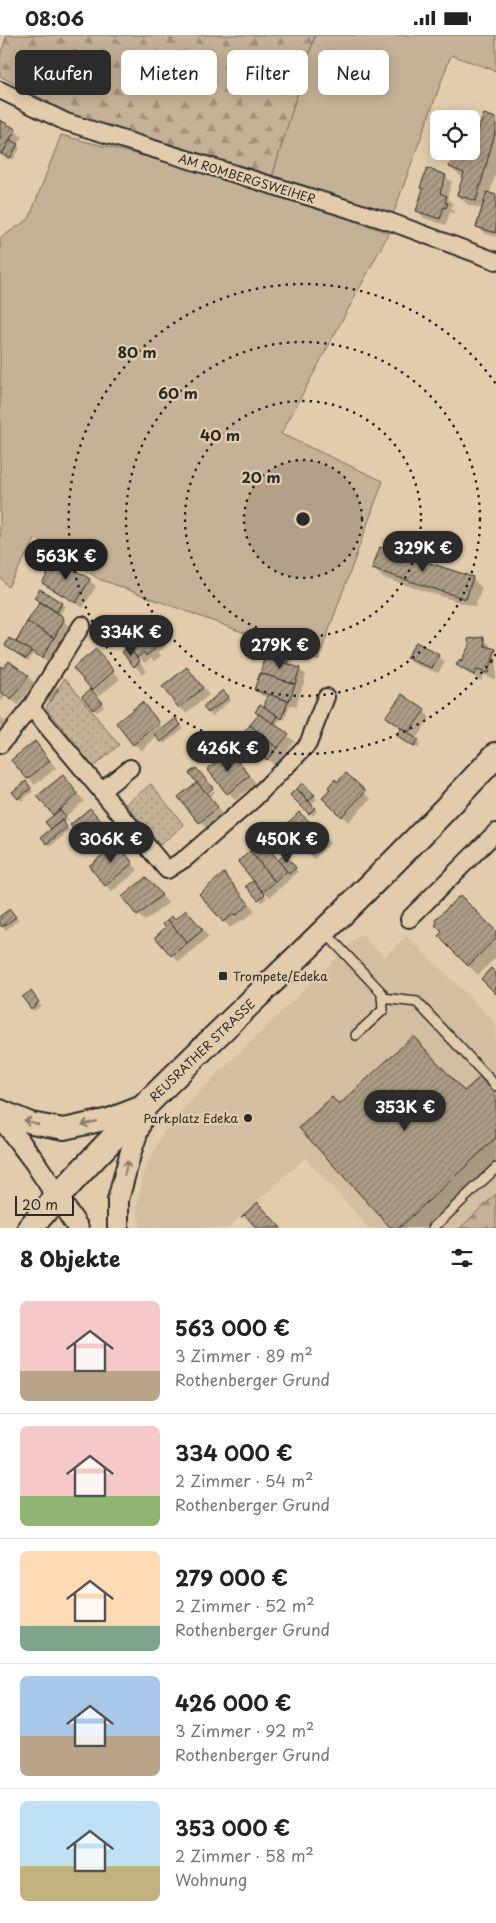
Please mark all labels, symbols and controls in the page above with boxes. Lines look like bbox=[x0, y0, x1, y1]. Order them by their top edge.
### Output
text: 08:06 bbox=[25, 4, 84, 32]
chip: Kaufen bbox=[15, 50, 111, 95]
chip: Mieten bbox=[121, 50, 217, 95]
chip: Filter bbox=[227, 50, 308, 95]
chip: Neu bbox=[318, 50, 389, 95]
map controls bbox=[430, 110, 480, 160]
button: locate bbox=[430, 110, 480, 160]
street label: AM ROMBERGSWEIHER bbox=[176, 149, 318, 207]
text: 80 m bbox=[117, 340, 157, 363]
text: 60 m bbox=[158, 381, 198, 404]
text: 40 m bbox=[200, 423, 240, 446]
text: 20 m bbox=[242, 465, 280, 488]
centre of rings bbox=[294, 510, 312, 528]
pin: 329K € bbox=[382, 531, 464, 573]
text: 329K € bbox=[394, 535, 452, 559]
pin: 563K € bbox=[25, 539, 107, 581]
text: 563K € bbox=[36, 543, 96, 567]
pin: 334K € bbox=[90, 615, 172, 657]
text: 334K € bbox=[100, 619, 162, 643]
pin: 279K € bbox=[239, 627, 321, 670]
text: 279K € bbox=[251, 632, 309, 656]
pin: 426K € bbox=[187, 731, 269, 773]
text: 426K € bbox=[197, 735, 259, 759]
pin: 306K € bbox=[70, 821, 152, 864]
pin: 450K € bbox=[246, 821, 328, 864]
text: 306K € bbox=[80, 826, 142, 850]
text: 450K € bbox=[256, 826, 318, 850]
place label: Trompete/Edeka bbox=[233, 967, 328, 985]
marker: Trompete/Edeka bbox=[217, 970, 229, 982]
street label: REUSRATHER STRASSE bbox=[145, 994, 259, 1105]
pin: 353K € bbox=[364, 1089, 446, 1132]
text: 353K € bbox=[375, 1094, 435, 1118]
place label: Parkplatz Edeka bbox=[143, 1109, 239, 1127]
marker: Parkplatz Edeka bbox=[242, 1112, 254, 1124]
one-way arrow bbox=[24, 1117, 40, 1126]
one-way arrow bbox=[82, 1119, 98, 1129]
one-way arrow bbox=[122, 1161, 132, 1177]
scale bar bbox=[15, 1193, 74, 1216]
text: 20 m bbox=[22, 1194, 58, 1215]
text: 8 Objekte bbox=[20, 1242, 120, 1274]
icon: filters bbox=[448, 1244, 476, 1272]
text: 563 000 € bbox=[175, 1311, 290, 1343]
icon: home bbox=[60, 1321, 120, 1381]
text: 3 Zimmer · 89 m² bbox=[175, 1343, 313, 1367]
text: Rothenberger Grund bbox=[175, 1367, 330, 1391]
text: 334 000 € bbox=[175, 1436, 293, 1468]
icon: home bbox=[60, 1446, 120, 1506]
text: 2 Zimmer · 54 m² bbox=[175, 1468, 314, 1492]
text: Rothenberger Grund bbox=[175, 1492, 330, 1516]
text: 279 000 € bbox=[175, 1561, 288, 1593]
icon: home bbox=[60, 1571, 120, 1631]
text: 2 Zimmer · 52 m² bbox=[175, 1593, 315, 1617]
text: Rothenberger Grund bbox=[175, 1617, 330, 1641]
text: 426 000 € bbox=[175, 1686, 291, 1718]
icon: home bbox=[60, 1696, 120, 1756]
text: 3 Zimmer · 92 m² bbox=[175, 1718, 314, 1742]
text: Rothenberger Grund bbox=[175, 1742, 330, 1766]
text: 353 000 € bbox=[175, 1811, 290, 1843]
icon: home bbox=[60, 1821, 120, 1881]
text: 2 Zimmer · 58 m² bbox=[175, 1843, 314, 1867]
text: Wohnung bbox=[175, 1867, 247, 1891]

